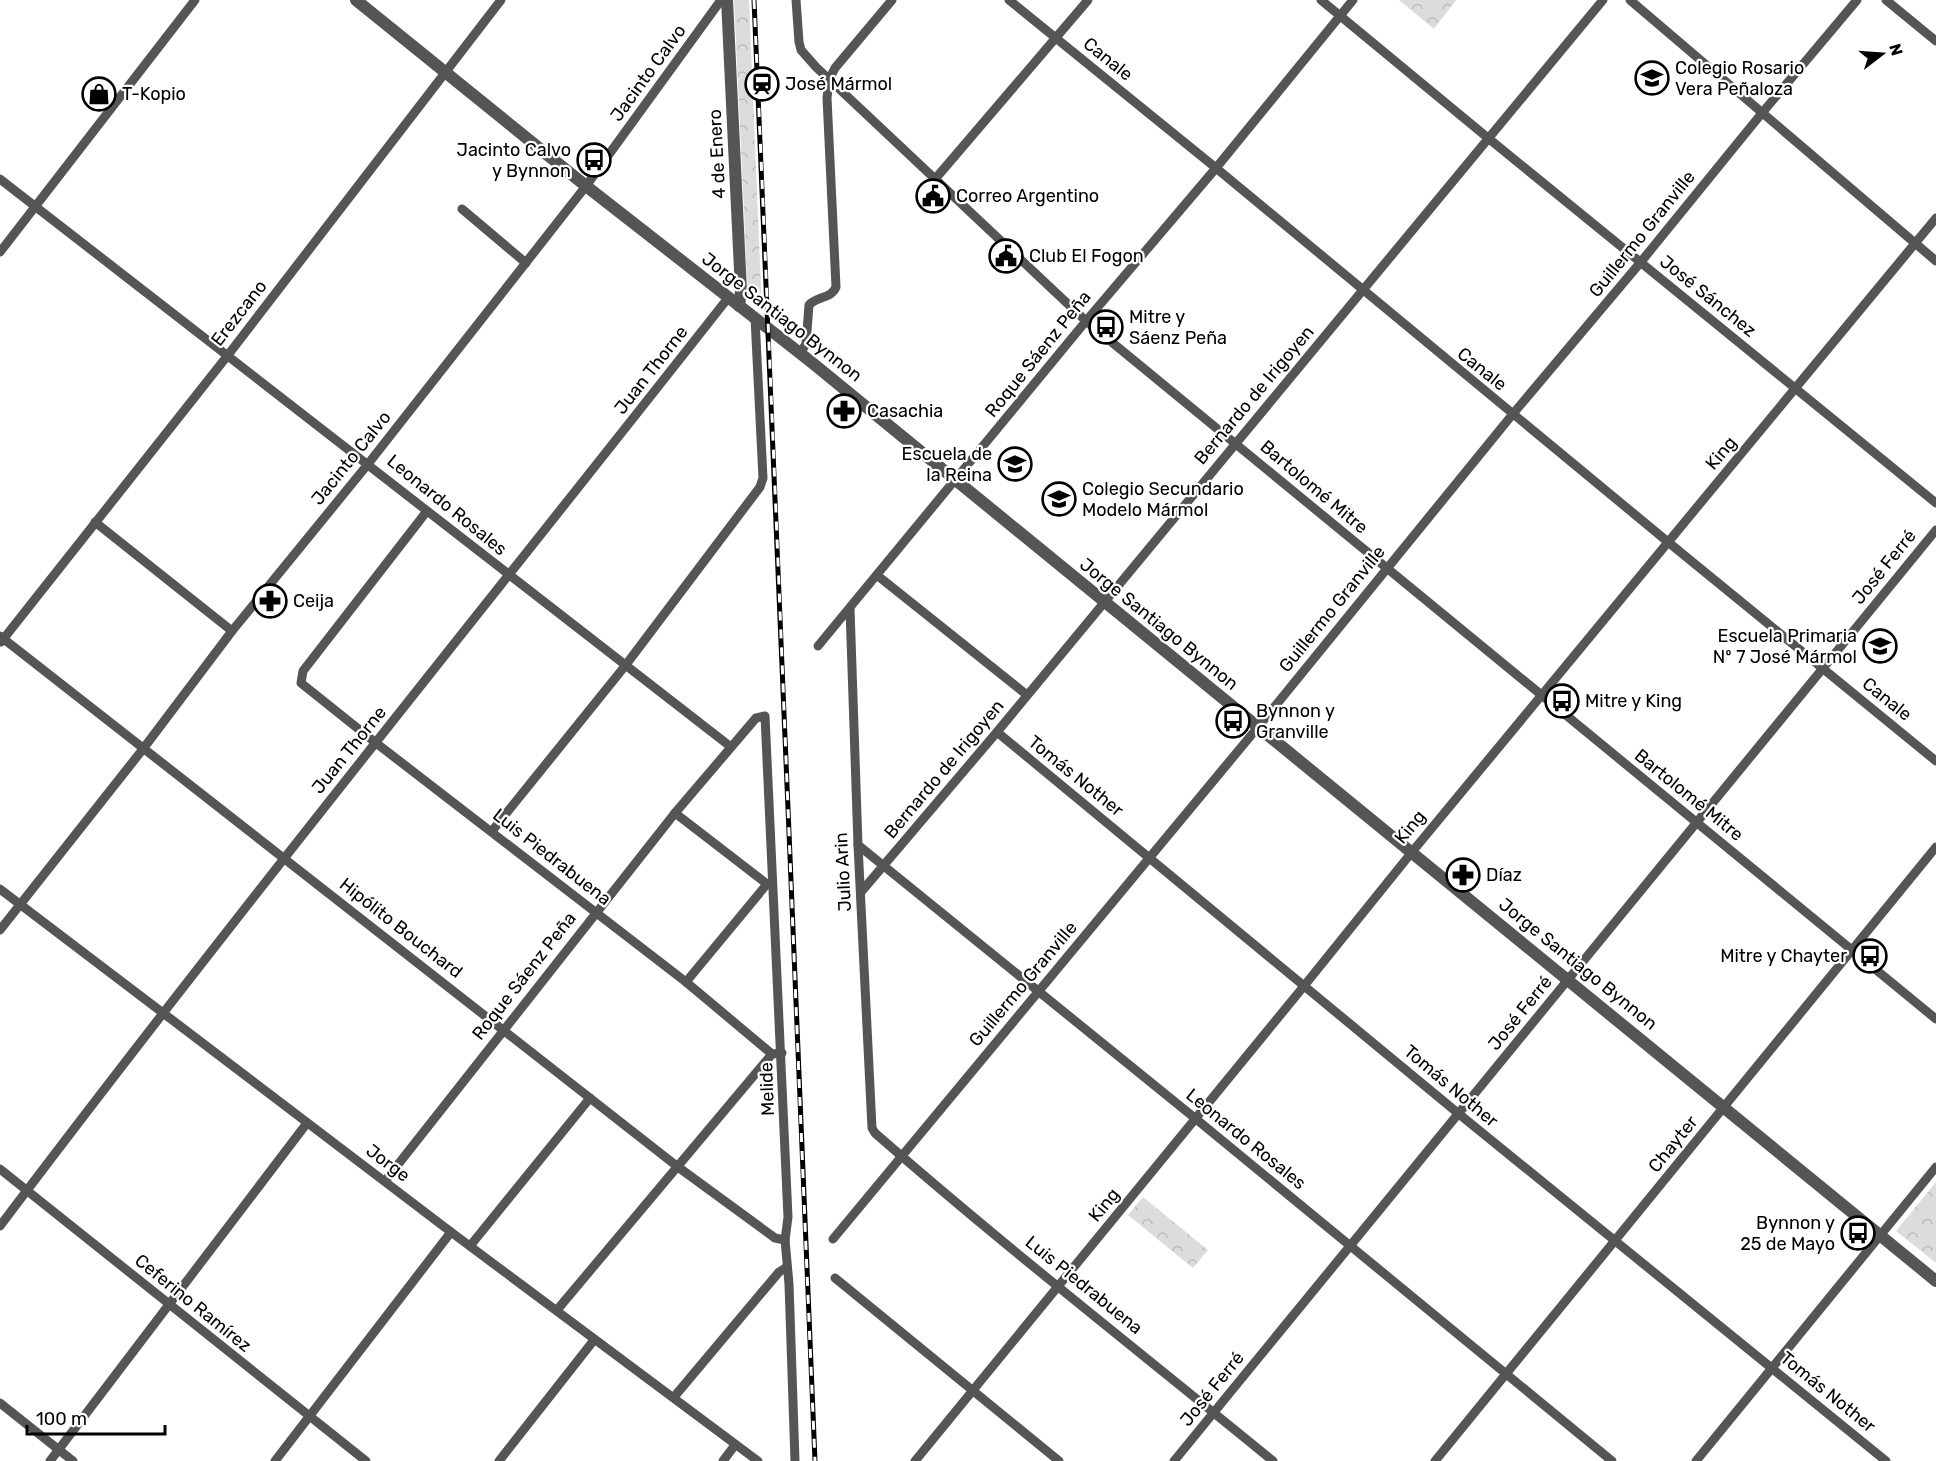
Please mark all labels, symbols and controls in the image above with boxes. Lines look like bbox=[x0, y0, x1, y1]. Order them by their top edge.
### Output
street label: Jacinto Calvo bbox=[605, 20, 691, 126]
north arrow bbox=[1852, 24, 1912, 84]
street label: Canale bbox=[1079, 32, 1137, 86]
text: N bbox=[1885, 41, 1907, 58]
place label: Colegio Rosario Vera Peñaloza bbox=[1675, 57, 1804, 100]
school or university icon: Colegio Rosario Vera Peñaloza bbox=[1634, 60, 1670, 96]
station icon: José Mármol bbox=[744, 66, 780, 102]
place label: José Mármol bbox=[785, 73, 892, 95]
shop icon: T-Kopio bbox=[81, 76, 117, 112]
place label: T-Kopio bbox=[122, 83, 186, 105]
street label: 4 de Enero bbox=[704, 109, 730, 199]
place label: Jacinto Calvo y Bynnon bbox=[457, 139, 571, 182]
bus stop icon: Jacinto Calvo y Bynnon bbox=[576, 142, 612, 178]
street label: Guillermo Granville bbox=[1584, 166, 1700, 302]
public building icon: Correo Argentino bbox=[915, 178, 951, 214]
place label: Correo Argentino bbox=[956, 185, 1099, 207]
public building icon: Club El Fogon bbox=[988, 238, 1024, 274]
place label: Club El Fogon bbox=[1029, 245, 1144, 267]
street label: Jorge Santiago Bynnon bbox=[697, 248, 867, 386]
street label: José Sánchez bbox=[1655, 250, 1761, 342]
street label: Erezcano bbox=[206, 276, 272, 350]
street label: Roque Sáenz Peña bbox=[980, 286, 1096, 422]
place label: Mitre y Sáenz Peña bbox=[1129, 306, 1227, 349]
bus stop icon: Mitre y Sáenz Peña bbox=[1088, 309, 1124, 345]
street label: Juan Thorne bbox=[610, 321, 692, 419]
street label: Bernardo de Irigoyen bbox=[1189, 321, 1319, 469]
street label: Canale bbox=[1453, 342, 1511, 396]
pharmacy icon: Casachia bbox=[826, 393, 862, 429]
place label: Casachia bbox=[867, 400, 943, 422]
street label: Jacinto Calvo bbox=[306, 407, 396, 509]
street label: King bbox=[1701, 432, 1741, 474]
street label: Bartolomé Mitre bbox=[1256, 436, 1372, 538]
place label: Escuela de la Reina bbox=[902, 443, 992, 486]
school or university icon: Escuela de la Reina bbox=[997, 446, 1033, 482]
street label: Leonardo Rosales bbox=[383, 450, 511, 560]
place label: Colegio Secundario Modelo Mármol bbox=[1082, 478, 1244, 521]
school or university icon: Colegio Secundario Modelo Mármol bbox=[1041, 481, 1077, 517]
street label: José Ferré bbox=[1847, 525, 1921, 609]
street label: Guillermo Granville bbox=[1274, 541, 1390, 677]
street label: Jorge Santiago Bynnon bbox=[1075, 553, 1243, 695]
pharmacy icon: Ceija bbox=[252, 583, 288, 619]
place label: Ceija bbox=[293, 590, 334, 612]
place label: Escuela Primaria Nº 7 José Mármol bbox=[1713, 625, 1857, 668]
school or university icon: Escuela Primaria Nº 7 José Mármol bbox=[1862, 628, 1898, 664]
street label: Canale bbox=[1858, 672, 1916, 726]
bus stop icon: Mitre y King bbox=[1544, 683, 1580, 719]
place label: Mitre y King bbox=[1585, 690, 1682, 712]
street label: Bernardo de Irigoyen bbox=[879, 695, 1009, 843]
place label: Bynnon y Granville bbox=[1256, 700, 1335, 743]
street label: Juan Thorne bbox=[307, 702, 391, 798]
bus stop icon: Bynnon y Granville bbox=[1215, 703, 1251, 739]
street label: Tomás Nother bbox=[1024, 731, 1128, 821]
street label: Bartolomé Mitre bbox=[1630, 744, 1748, 846]
street label: Luis Piedrabuena bbox=[488, 804, 616, 910]
street label: King bbox=[1390, 806, 1430, 848]
street label: Julio Arin bbox=[830, 832, 856, 912]
pharmacy icon: Díaz bbox=[1445, 857, 1481, 893]
place label: Díaz bbox=[1486, 864, 1522, 886]
street label: Hipólito Bouchard bbox=[335, 873, 467, 983]
street label: Jorge Santiago Bynnon bbox=[1494, 893, 1662, 1035]
street label: Roque Sáenz Peña bbox=[467, 908, 581, 1044]
street label: Guillermo Granville bbox=[964, 917, 1082, 1051]
bus stop icon: Mitre y Chayter bbox=[1852, 938, 1888, 974]
place label: Mitre y Chayter bbox=[1720, 945, 1847, 967]
street label: José Ferré bbox=[1483, 971, 1557, 1055]
street label: Tomás Nother bbox=[1399, 1040, 1503, 1132]
street label: Melide bbox=[755, 1062, 779, 1116]
street label: Leonardo Rosales bbox=[1182, 1084, 1310, 1194]
street label: Chayter bbox=[1644, 1111, 1703, 1177]
street label: Jorge bbox=[362, 1139, 414, 1187]
street label: King bbox=[1084, 1184, 1124, 1226]
place label: Bynnon y 25 de Mayo bbox=[1740, 1212, 1835, 1255]
bus stop icon: Bynnon y 25 de Mayo bbox=[1840, 1215, 1876, 1251]
street label: Luis Piedrabuena bbox=[1021, 1231, 1147, 1339]
street label: Ceferino Ramírez bbox=[130, 1249, 256, 1357]
street label: José Ferré bbox=[1175, 1347, 1249, 1431]
street label: Tomás Nother bbox=[1776, 1347, 1880, 1437]
scale bar bbox=[27, 1398, 165, 1436]
text: 100 m bbox=[36, 1408, 87, 1430]

